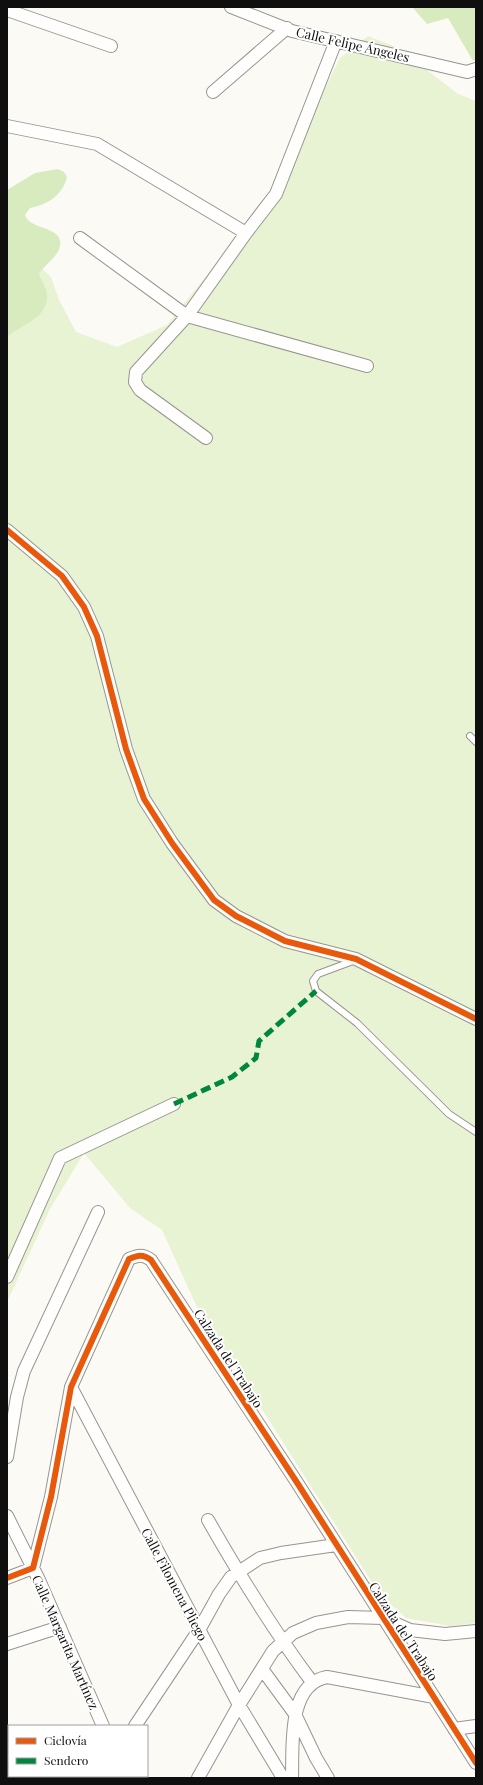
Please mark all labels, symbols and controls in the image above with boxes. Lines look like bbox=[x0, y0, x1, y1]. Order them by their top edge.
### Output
street label: Calle Felipe Ángeles bbox=[295, 23, 411, 65]
street label: Calzada del Trabajo bbox=[191, 1305, 267, 1411]
street label: Calle Filomena Pliego bbox=[138, 1525, 212, 1643]
street label: Calle Margarita Martínez bbox=[29, 1572, 103, 1712]
street label: Calzada del Trabajo bbox=[366, 1578, 442, 1684]
legend bbox=[8, 1725, 148, 1777]
text: Ciclovía bbox=[44, 1732, 87, 1748]
text: Sendero bbox=[44, 1752, 89, 1768]

